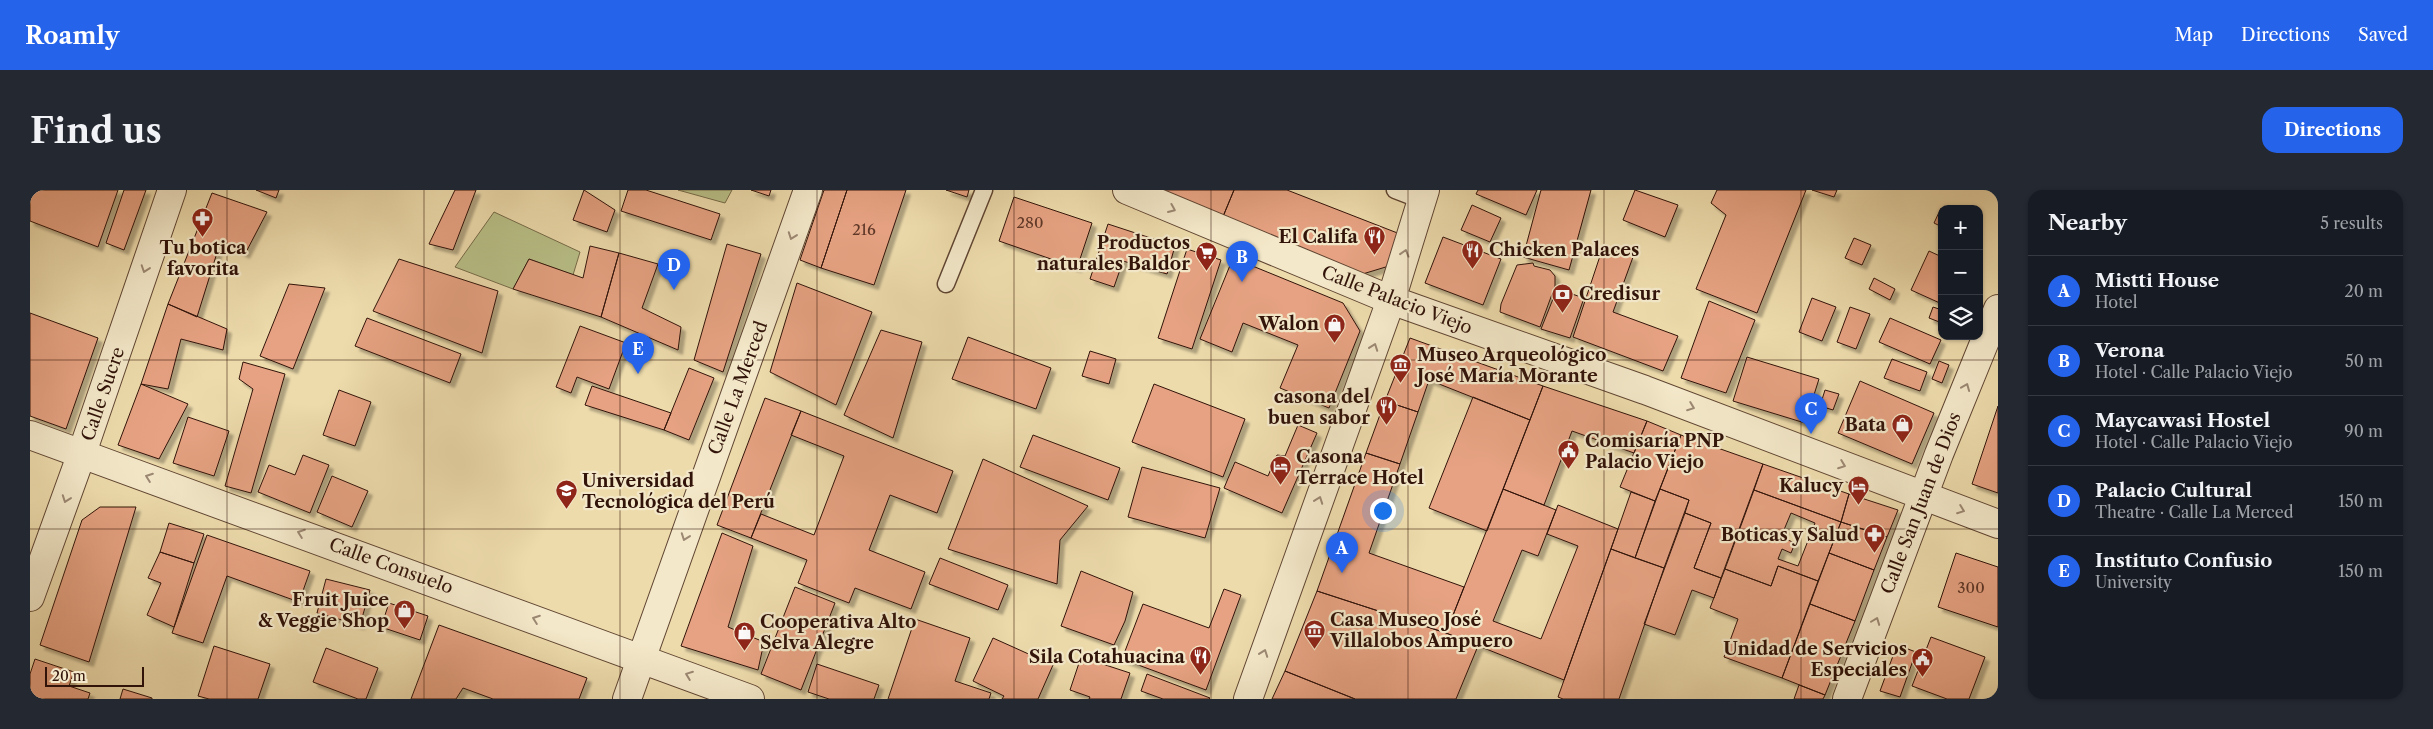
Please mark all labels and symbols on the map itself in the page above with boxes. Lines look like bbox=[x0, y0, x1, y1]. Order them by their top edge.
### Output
one-way arrow bbox=[1167, 202, 1176, 213]
pharmacy icon: Tu botica favorita bbox=[191, 206, 215, 237]
house number: 280 bbox=[1016, 213, 1044, 232]
house number: 216 bbox=[852, 220, 876, 239]
restaurant icon: El Califa bbox=[1362, 225, 1386, 256]
place label: El Califa bbox=[1279, 226, 1359, 248]
one-way arrow bbox=[788, 231, 798, 240]
place label: Productos naturales Baldor bbox=[1037, 232, 1190, 275]
place label: Tu botica favorita bbox=[160, 237, 247, 280]
restaurant icon: Chicken Palaces bbox=[1461, 238, 1485, 269]
place label: Chicken Palaces bbox=[1489, 239, 1639, 261]
supermarket icon: Productos naturales Baldor bbox=[1194, 241, 1218, 272]
pin: B bbox=[1226, 241, 1258, 282]
pin: D bbox=[658, 249, 690, 290]
one-way arrow bbox=[1399, 249, 1409, 258]
street label: Calle Palacio Viejo bbox=[1319, 261, 1475, 339]
one-way arrow bbox=[141, 265, 151, 273]
bank icon: Credisur bbox=[1551, 282, 1575, 313]
place label: Credisur bbox=[1579, 283, 1661, 305]
shop icon: Walon bbox=[1323, 312, 1347, 343]
place label: Walon bbox=[1257, 313, 1320, 335]
street label: Calle La Merced bbox=[704, 318, 772, 458]
pin: E bbox=[622, 333, 654, 374]
one-way arrow bbox=[1368, 343, 1378, 352]
street label: Calle Sucre bbox=[77, 344, 129, 444]
place label: Museo Arqueológico José María Morante bbox=[1414, 344, 1606, 387]
museum icon: Museo Arqueológico José María Morante bbox=[1389, 353, 1413, 384]
one-way arrow bbox=[1960, 384, 1970, 392]
place label: casona del buen sabor bbox=[1267, 386, 1370, 429]
pin: C bbox=[1795, 393, 1827, 434]
restaurant icon: casona del buen sabor bbox=[1374, 395, 1398, 426]
one-way arrow bbox=[1686, 401, 1694, 411]
street label: Calle San Juan de Dios bbox=[1876, 409, 1966, 597]
shop icon: Bata bbox=[1890, 413, 1914, 444]
place label: Bata bbox=[1845, 414, 1887, 436]
place label: Comisaría PNP Palacio Viejo bbox=[1585, 430, 1724, 473]
public building icon: Comisaría PNP Palacio Viejo bbox=[1557, 439, 1581, 470]
place label: Casona Terrace Hotel bbox=[1296, 446, 1424, 489]
hotel icon: Casona Terrace Hotel bbox=[1268, 455, 1292, 486]
one-way arrow bbox=[1838, 459, 1846, 469]
place label: Universidad Tecnológica del Perú bbox=[582, 470, 775, 513]
one-way arrow bbox=[145, 473, 154, 483]
hotel icon: Kalucy bbox=[1847, 474, 1871, 505]
place label: Kalucy bbox=[1779, 475, 1844, 497]
school or university icon: Universidad Tecnológica del Perú bbox=[554, 479, 578, 510]
one-way arrow bbox=[62, 494, 72, 502]
one-way arrow bbox=[1313, 496, 1323, 505]
your location bbox=[1370, 498, 1396, 524]
one-way arrow bbox=[1956, 504, 1964, 514]
pharmacy icon: Boticas y Salud bbox=[1863, 523, 1887, 554]
place label: Boticas y Salud bbox=[1721, 524, 1859, 546]
one-way arrow bbox=[298, 529, 306, 539]
pin: A bbox=[1326, 532, 1358, 573]
street label: Calle Consuelo bbox=[326, 533, 456, 599]
one-way arrow bbox=[681, 533, 691, 541]
house number: 300 bbox=[1957, 578, 1985, 597]
place label: Fruit Juice & Veggie Shop bbox=[258, 589, 389, 632]
shop icon: Fruit Juice & Veggie Shop bbox=[393, 598, 417, 629]
place label: Casa Museo José Villalobos Ampuero bbox=[1329, 609, 1513, 652]
place label: Cooperativa Alto Selva Alegre bbox=[760, 611, 916, 654]
one-way arrow bbox=[532, 615, 541, 625]
one-way arrow bbox=[1870, 617, 1880, 625]
museum icon: Casa Museo José Villalobos Ampuero bbox=[1302, 618, 1326, 649]
shop icon: Cooperativa Alto Selva Alegre bbox=[732, 620, 756, 651]
place label: Unidad de Servicios Especiales bbox=[1723, 638, 1907, 681]
restaurant icon: Sila Cotahuacina bbox=[1189, 645, 1213, 676]
place label: Sila Cotahuacina bbox=[1029, 646, 1186, 668]
public building icon: Unidad de Servicios Especiales bbox=[1911, 647, 1935, 678]
one-way arrow bbox=[1258, 649, 1268, 658]
scale bar bbox=[45, 664, 144, 687]
one-way arrow bbox=[685, 671, 693, 681]

